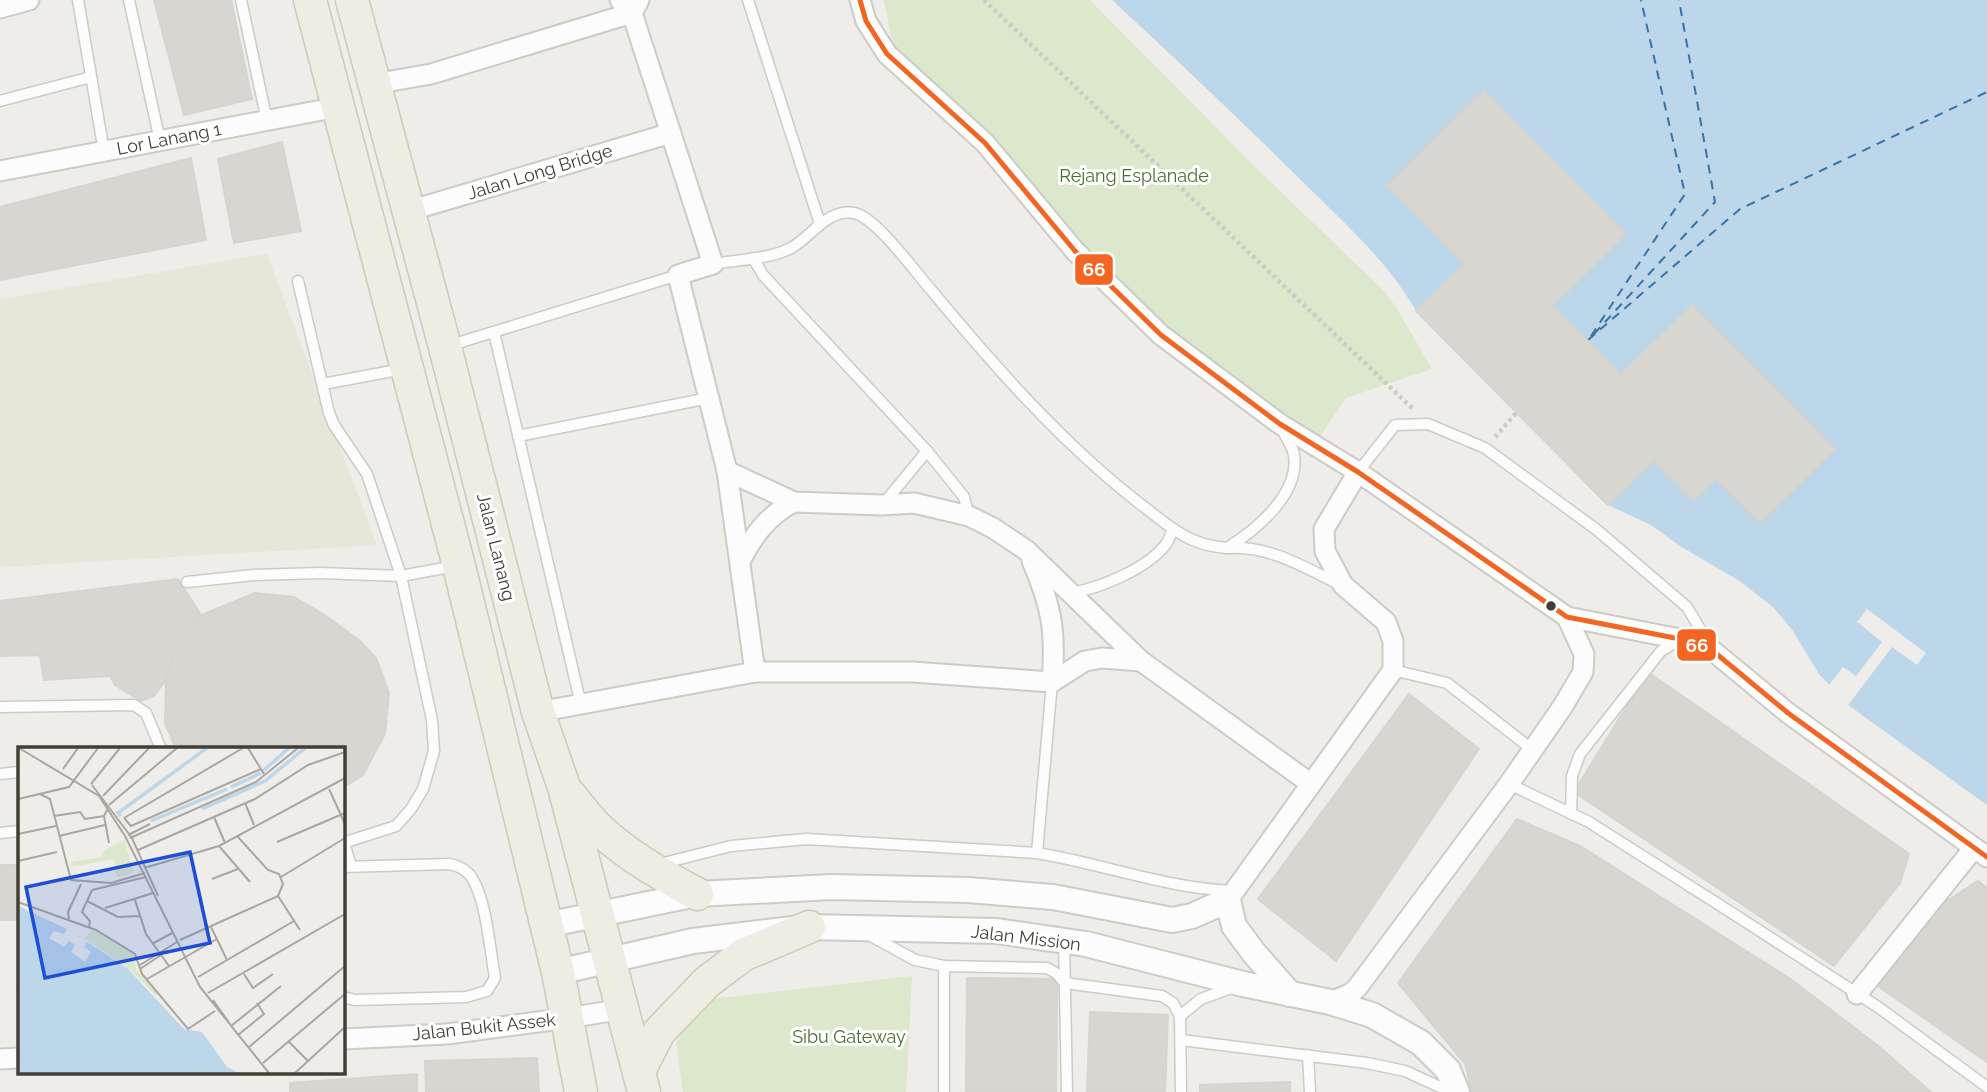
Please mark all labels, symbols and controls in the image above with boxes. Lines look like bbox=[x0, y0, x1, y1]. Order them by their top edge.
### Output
street label: Lor Lanang 1 bbox=[115, 118, 223, 159]
street label: Jalan Long Bridge bbox=[465, 139, 615, 204]
park label: Rejang Esplanade bbox=[1059, 165, 1209, 186]
line badge: 66 bbox=[1074, 253, 1114, 286]
text: 66 bbox=[1082, 258, 1106, 280]
street label: Jalan Lanang bbox=[473, 491, 520, 603]
unlabelled marker bbox=[1544, 599, 1558, 613]
line badge: 66 bbox=[1676, 628, 1717, 662]
text: 66 bbox=[1685, 634, 1709, 656]
inset map bbox=[18, 747, 345, 1074]
street label: Jalan Mission bbox=[970, 920, 1082, 955]
street label: Jalan Bukit Assek bbox=[411, 1008, 557, 1044]
park label: Sibu Gateway bbox=[792, 1026, 906, 1047]

